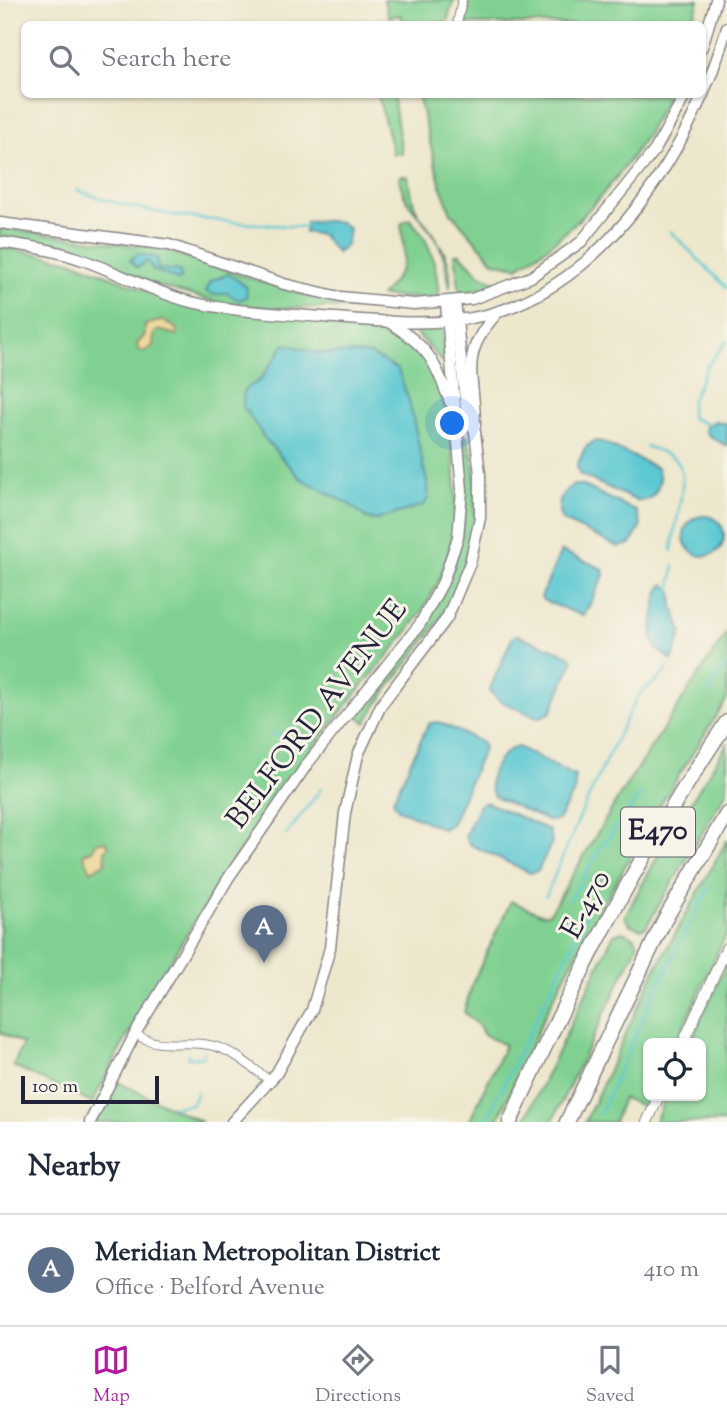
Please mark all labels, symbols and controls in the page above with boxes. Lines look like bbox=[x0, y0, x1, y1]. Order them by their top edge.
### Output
search box bbox=[21, 21, 706, 98]
icon: search bbox=[45, 41, 83, 79]
text: Search here bbox=[101, 41, 231, 78]
your location bbox=[435, 406, 469, 440]
street label: BELFORD AVENUE bbox=[217, 591, 419, 839]
road number: E470 bbox=[621, 808, 695, 856]
street label: E-470 bbox=[551, 863, 623, 947]
pin: A bbox=[241, 905, 287, 963]
map controls bbox=[643, 1038, 706, 1101]
button: locate bbox=[643, 1038, 706, 1101]
scale bar bbox=[21, 1073, 159, 1105]
text: 100 m bbox=[32, 1074, 78, 1101]
text: Nearby bbox=[28, 1146, 120, 1189]
text: Meridian Metropolitan District bbox=[95, 1235, 440, 1272]
text: A bbox=[42, 1254, 60, 1287]
text: 410 m bbox=[644, 1254, 699, 1287]
text: Office · Belford Avenue bbox=[95, 1272, 325, 1305]
tab: Map bbox=[92, 1341, 130, 1410]
tab: Directions bbox=[315, 1341, 401, 1410]
tab: Saved bbox=[586, 1341, 635, 1410]

